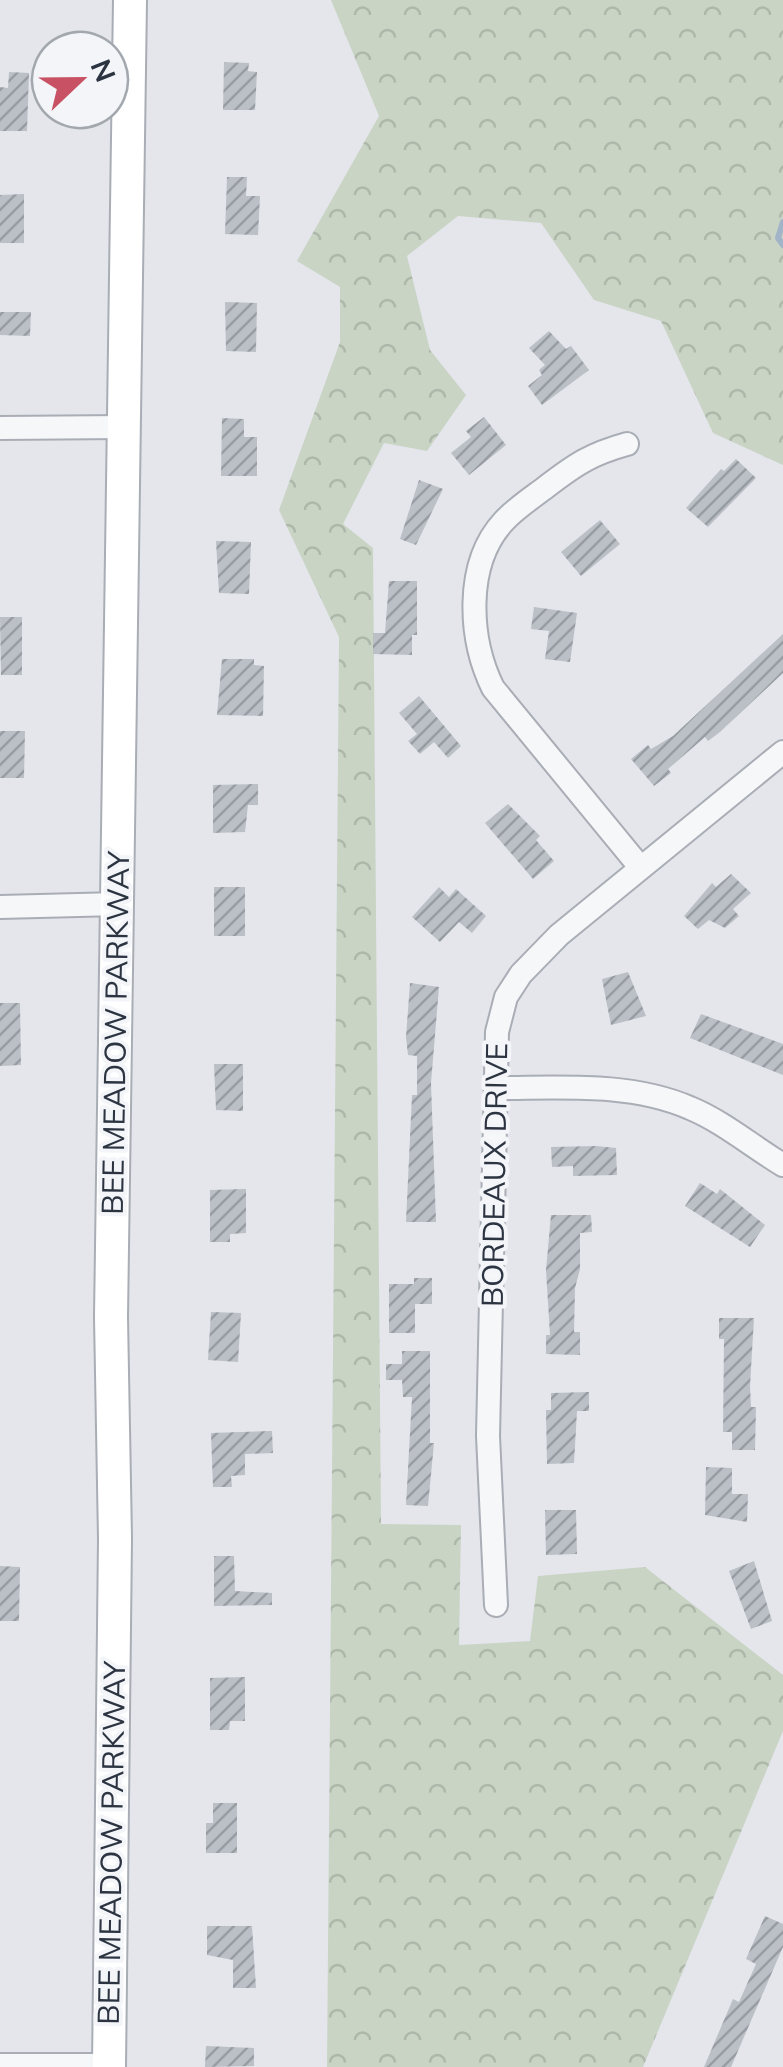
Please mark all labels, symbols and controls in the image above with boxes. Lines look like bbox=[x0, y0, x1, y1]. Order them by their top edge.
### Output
north arrow bbox=[30, 30, 130, 130]
text: N bbox=[83, 54, 124, 87]
street label: BEE MEADOW PARKWAY bbox=[93, 850, 137, 1215]
street label: BORDEAUX DRIVE bbox=[473, 1042, 515, 1307]
street label: BEE MEADOW PARKWAY bbox=[89, 1660, 133, 2025]

